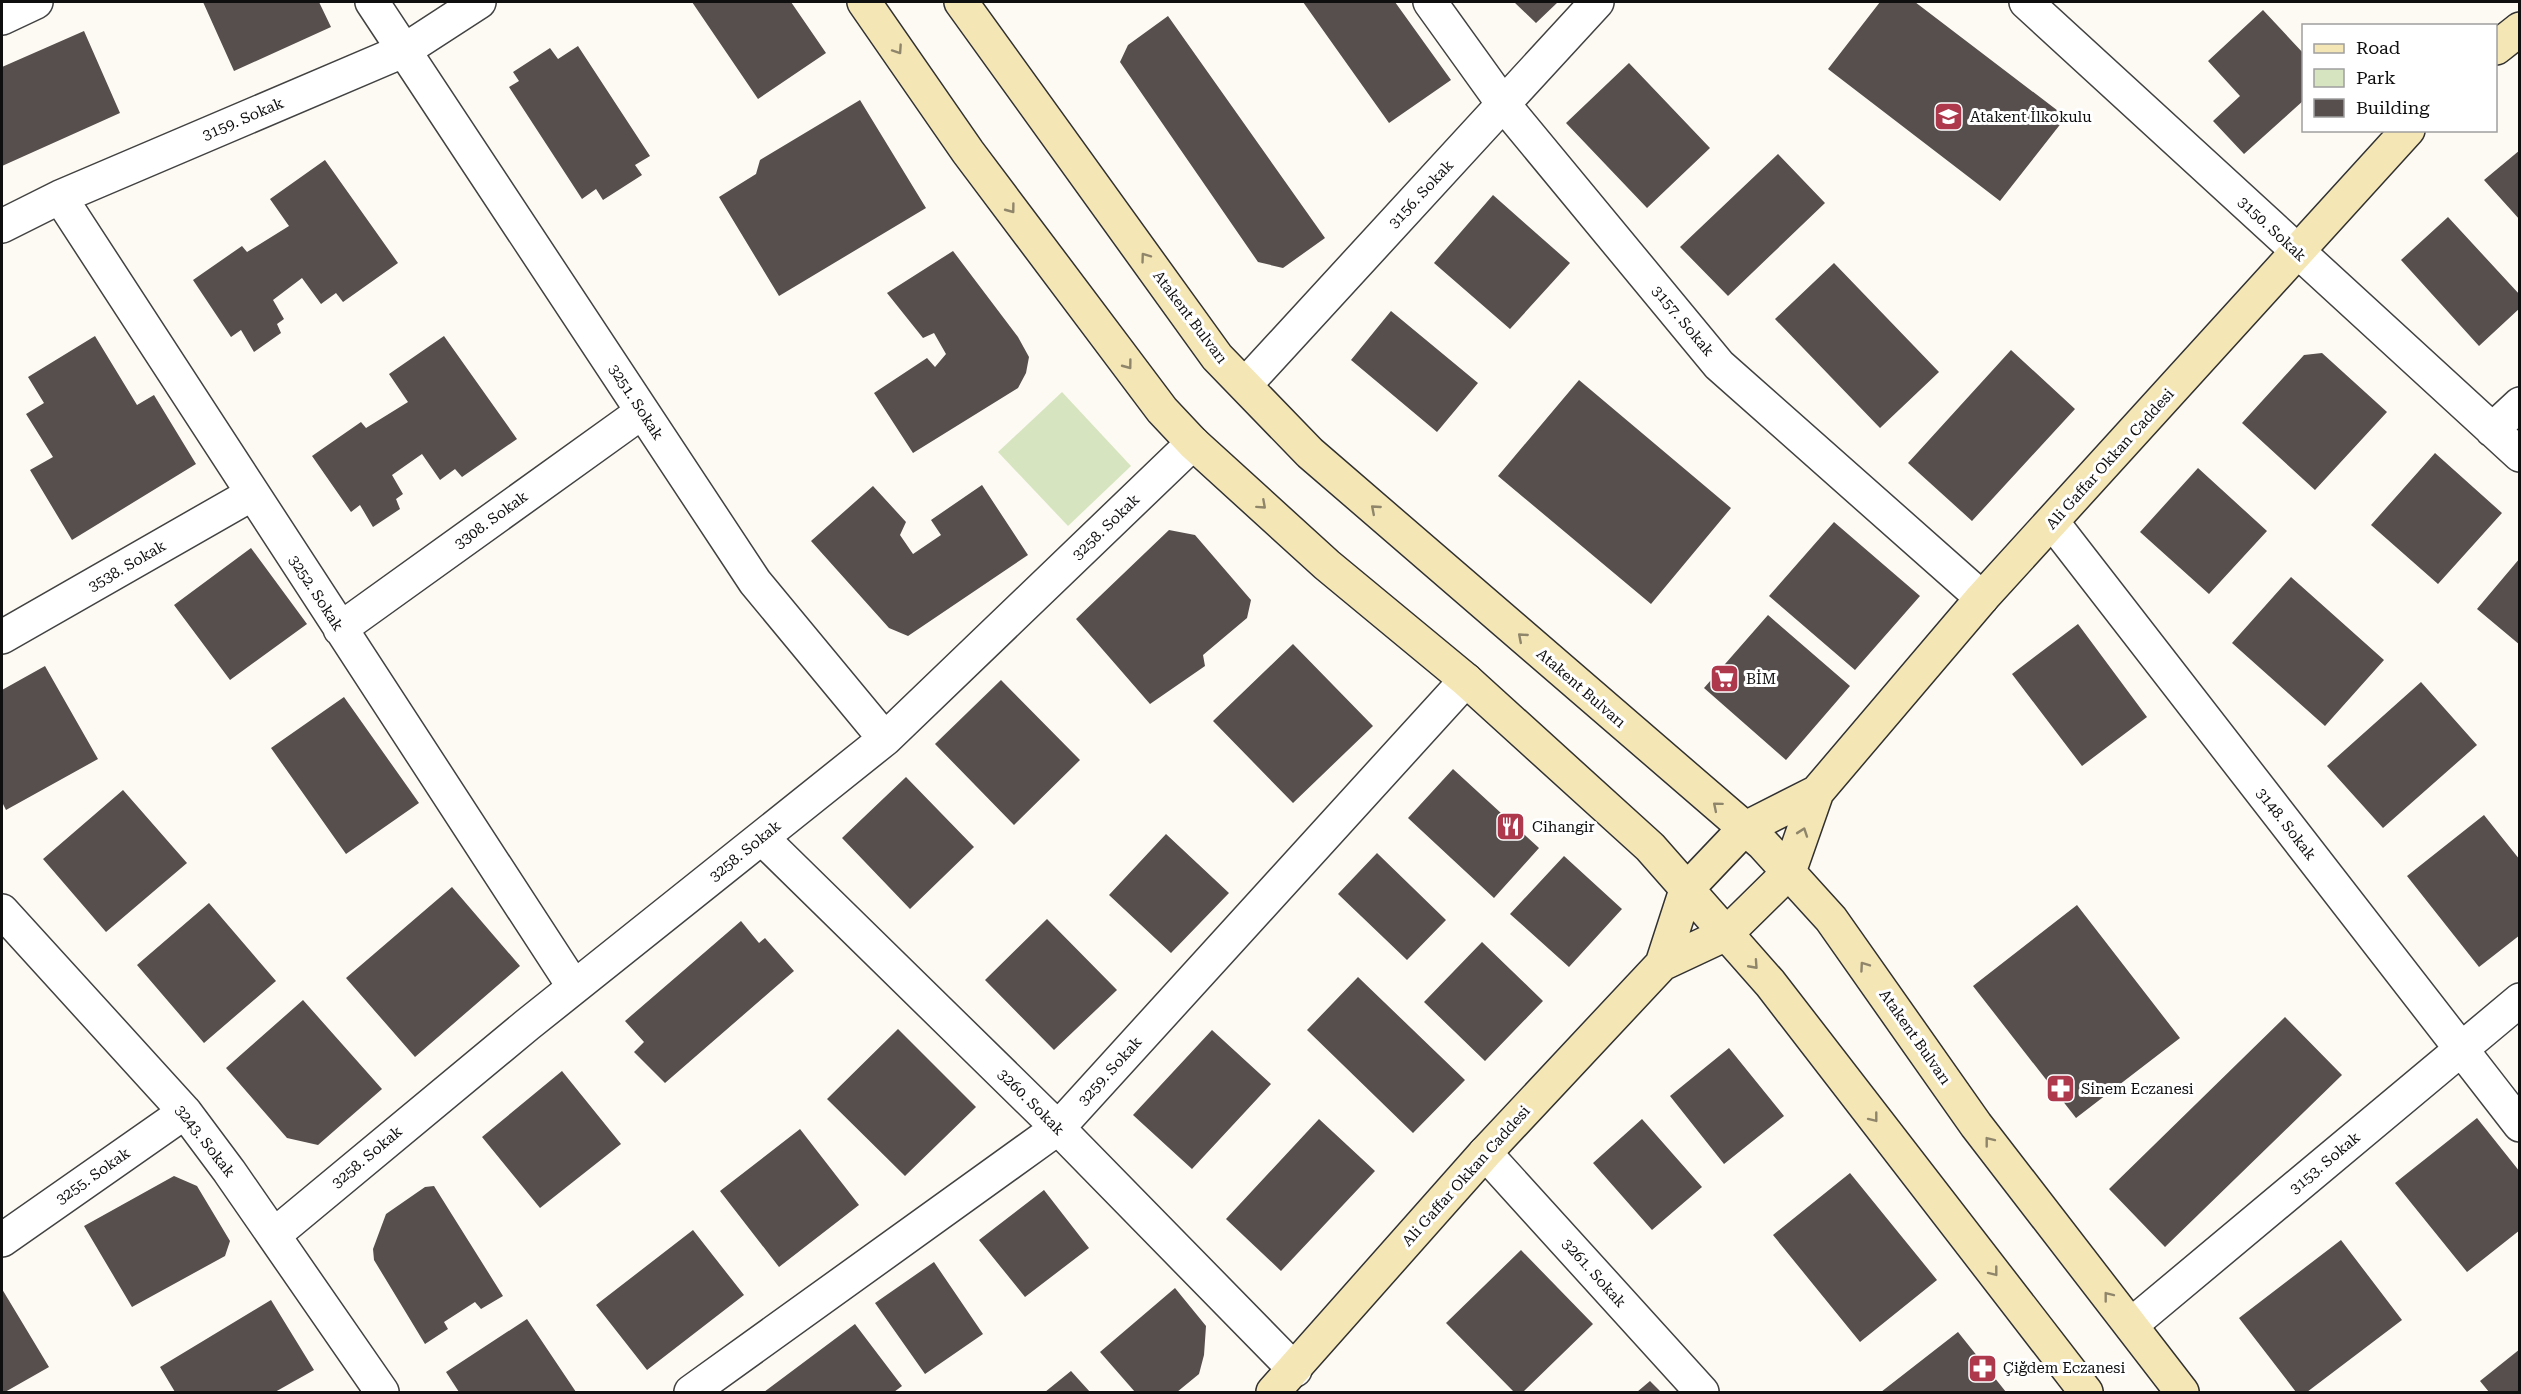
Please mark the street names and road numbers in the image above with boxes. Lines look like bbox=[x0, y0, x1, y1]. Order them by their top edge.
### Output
street label: 3159. Sokak bbox=[200, 94, 287, 144]
street label: 3156. Sokak bbox=[1385, 156, 1457, 232]
street label: 3150. Sokak bbox=[2234, 193, 2310, 265]
street label: Atakent Bulvarı bbox=[1149, 267, 1231, 367]
street label: 3157. Sokak bbox=[1648, 282, 1718, 360]
street label: 3251. Sokak bbox=[605, 361, 667, 444]
street label: Ali Gaffar Okkan Caddesi bbox=[2042, 385, 2178, 533]
street label: 3308. Sokak bbox=[451, 487, 532, 553]
street label: 3258. Sokak bbox=[1069, 490, 1144, 564]
street label: 3538. Sokak bbox=[85, 536, 169, 595]
street label: 3252. Sokak bbox=[285, 552, 347, 635]
street label: Atakent Bulvarı bbox=[1533, 645, 1629, 732]
street label: 3148. Sokak bbox=[2252, 784, 2320, 864]
street label: 3258. Sokak bbox=[706, 816, 785, 885]
street label: Atakent Bulvarı bbox=[1876, 986, 1955, 1088]
street label: 3259. Sokak bbox=[1074, 1032, 1146, 1109]
street label: 3260. Sokak bbox=[994, 1065, 1068, 1139]
street label: 3243. Sokak bbox=[171, 1101, 239, 1181]
street label: Ali Gaffar Okkan Caddesi bbox=[1398, 1102, 1534, 1250]
street label: 3258. Sokak bbox=[328, 1122, 406, 1192]
street label: 3153. Sokak bbox=[2286, 1128, 2364, 1198]
street label: 3255. Sokak bbox=[52, 1143, 134, 1208]
street label: 3261. Sokak bbox=[1558, 1235, 1630, 1312]

